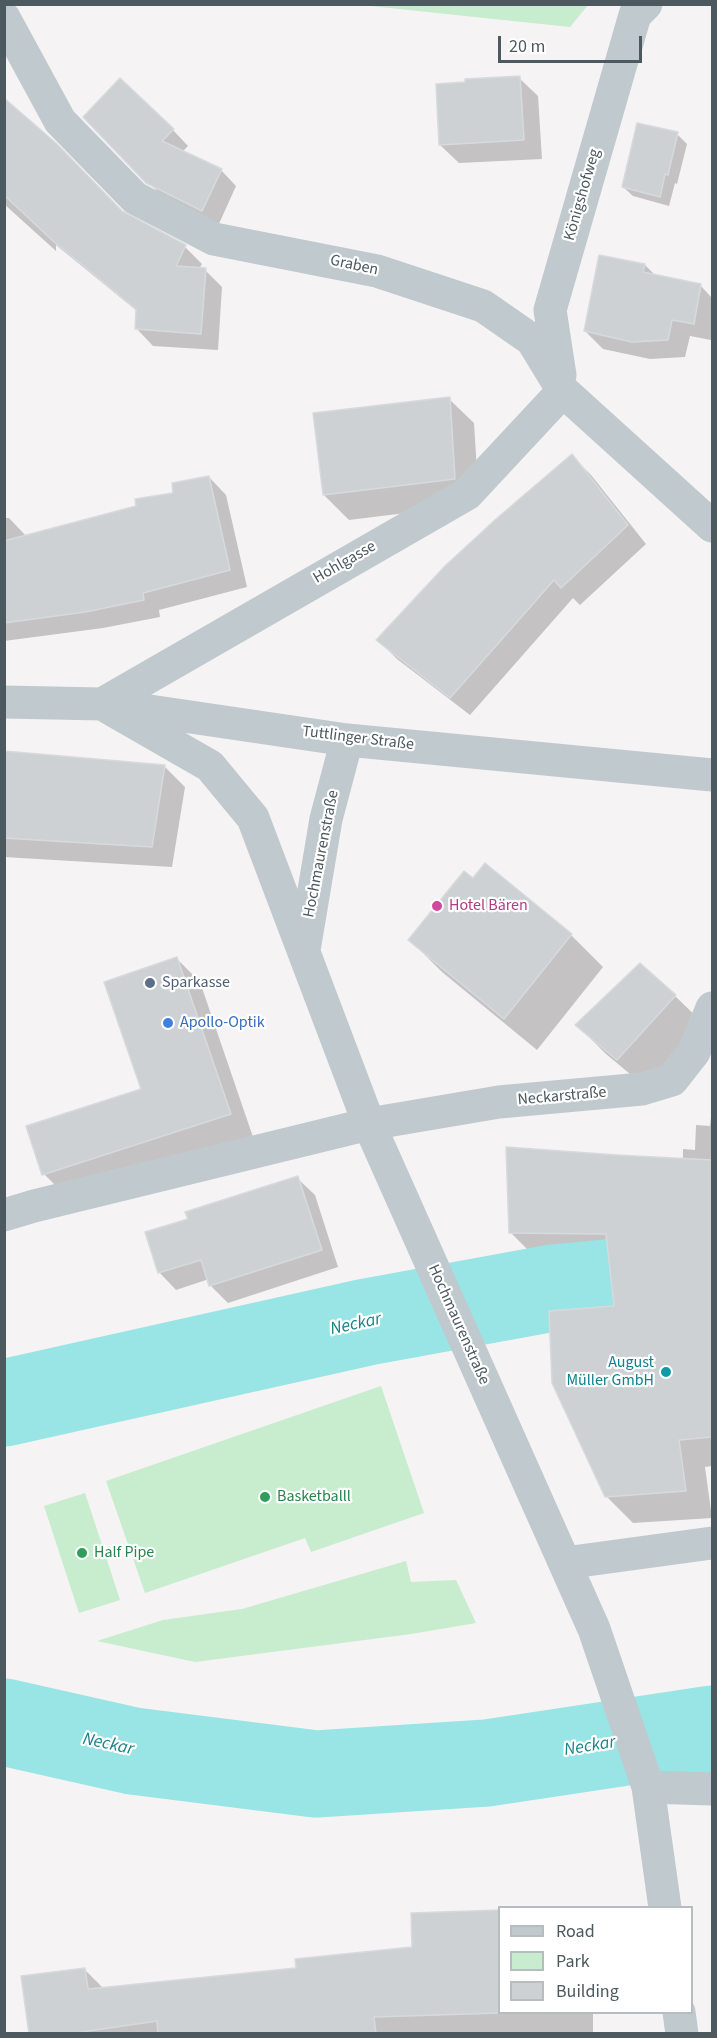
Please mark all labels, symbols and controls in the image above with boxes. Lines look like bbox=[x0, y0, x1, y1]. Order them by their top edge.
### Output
scale bar bbox=[501, 24, 645, 62]
text: 20 m bbox=[509, 34, 545, 59]
street label: Königshofweg bbox=[561, 147, 605, 243]
street label: Graben bbox=[328, 252, 380, 280]
street label: Hohlgasse bbox=[310, 537, 380, 589]
street label: Tuttlinger Straße bbox=[301, 723, 415, 755]
street label: Hochmaurenstraße bbox=[300, 789, 344, 919]
place label: Hotel Bären bbox=[449, 896, 528, 916]
marker: Hotel Bären bbox=[430, 899, 444, 913]
place label: Sparkasse bbox=[162, 973, 230, 993]
marker: Sparkasse bbox=[143, 976, 157, 990]
place label: Apollo-Optik bbox=[180, 1013, 265, 1033]
marker: Apollo-Optik bbox=[161, 1016, 175, 1030]
street label: Neckarstraße bbox=[517, 1084, 607, 1110]
street label: Hochmaurenstraße bbox=[423, 1262, 493, 1388]
water label: Neckar bbox=[328, 1309, 384, 1341]
place label: August Müller GmbH bbox=[566, 1353, 654, 1391]
marker: August Müller GmbH bbox=[659, 1365, 673, 1379]
place label: Basketballl bbox=[277, 1487, 351, 1507]
marker: Basketballl bbox=[258, 1490, 272, 1504]
place label: Half Pipe bbox=[94, 1543, 154, 1563]
marker: Half Pipe bbox=[75, 1546, 89, 1560]
water label: Neckar bbox=[80, 1729, 136, 1761]
water label: Neckar bbox=[563, 1732, 617, 1762]
legend bbox=[498, 1906, 693, 2014]
text: Road bbox=[556, 1919, 595, 1944]
text: Park bbox=[556, 1949, 590, 1974]
text: Building bbox=[556, 1979, 619, 2004]

